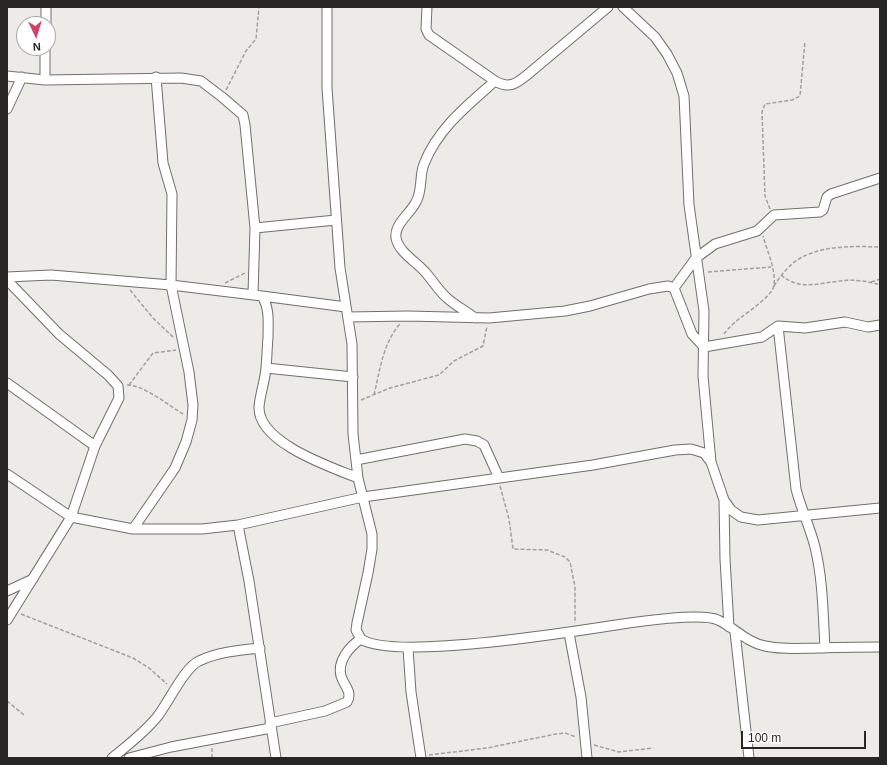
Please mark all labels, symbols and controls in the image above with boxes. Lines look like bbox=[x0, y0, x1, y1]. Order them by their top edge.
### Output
north arrow bbox=[16, 16, 56, 56]
text: N bbox=[32, 41, 41, 53]
scale bar bbox=[743, 723, 868, 749]
text: 100 m bbox=[748, 731, 781, 745]

